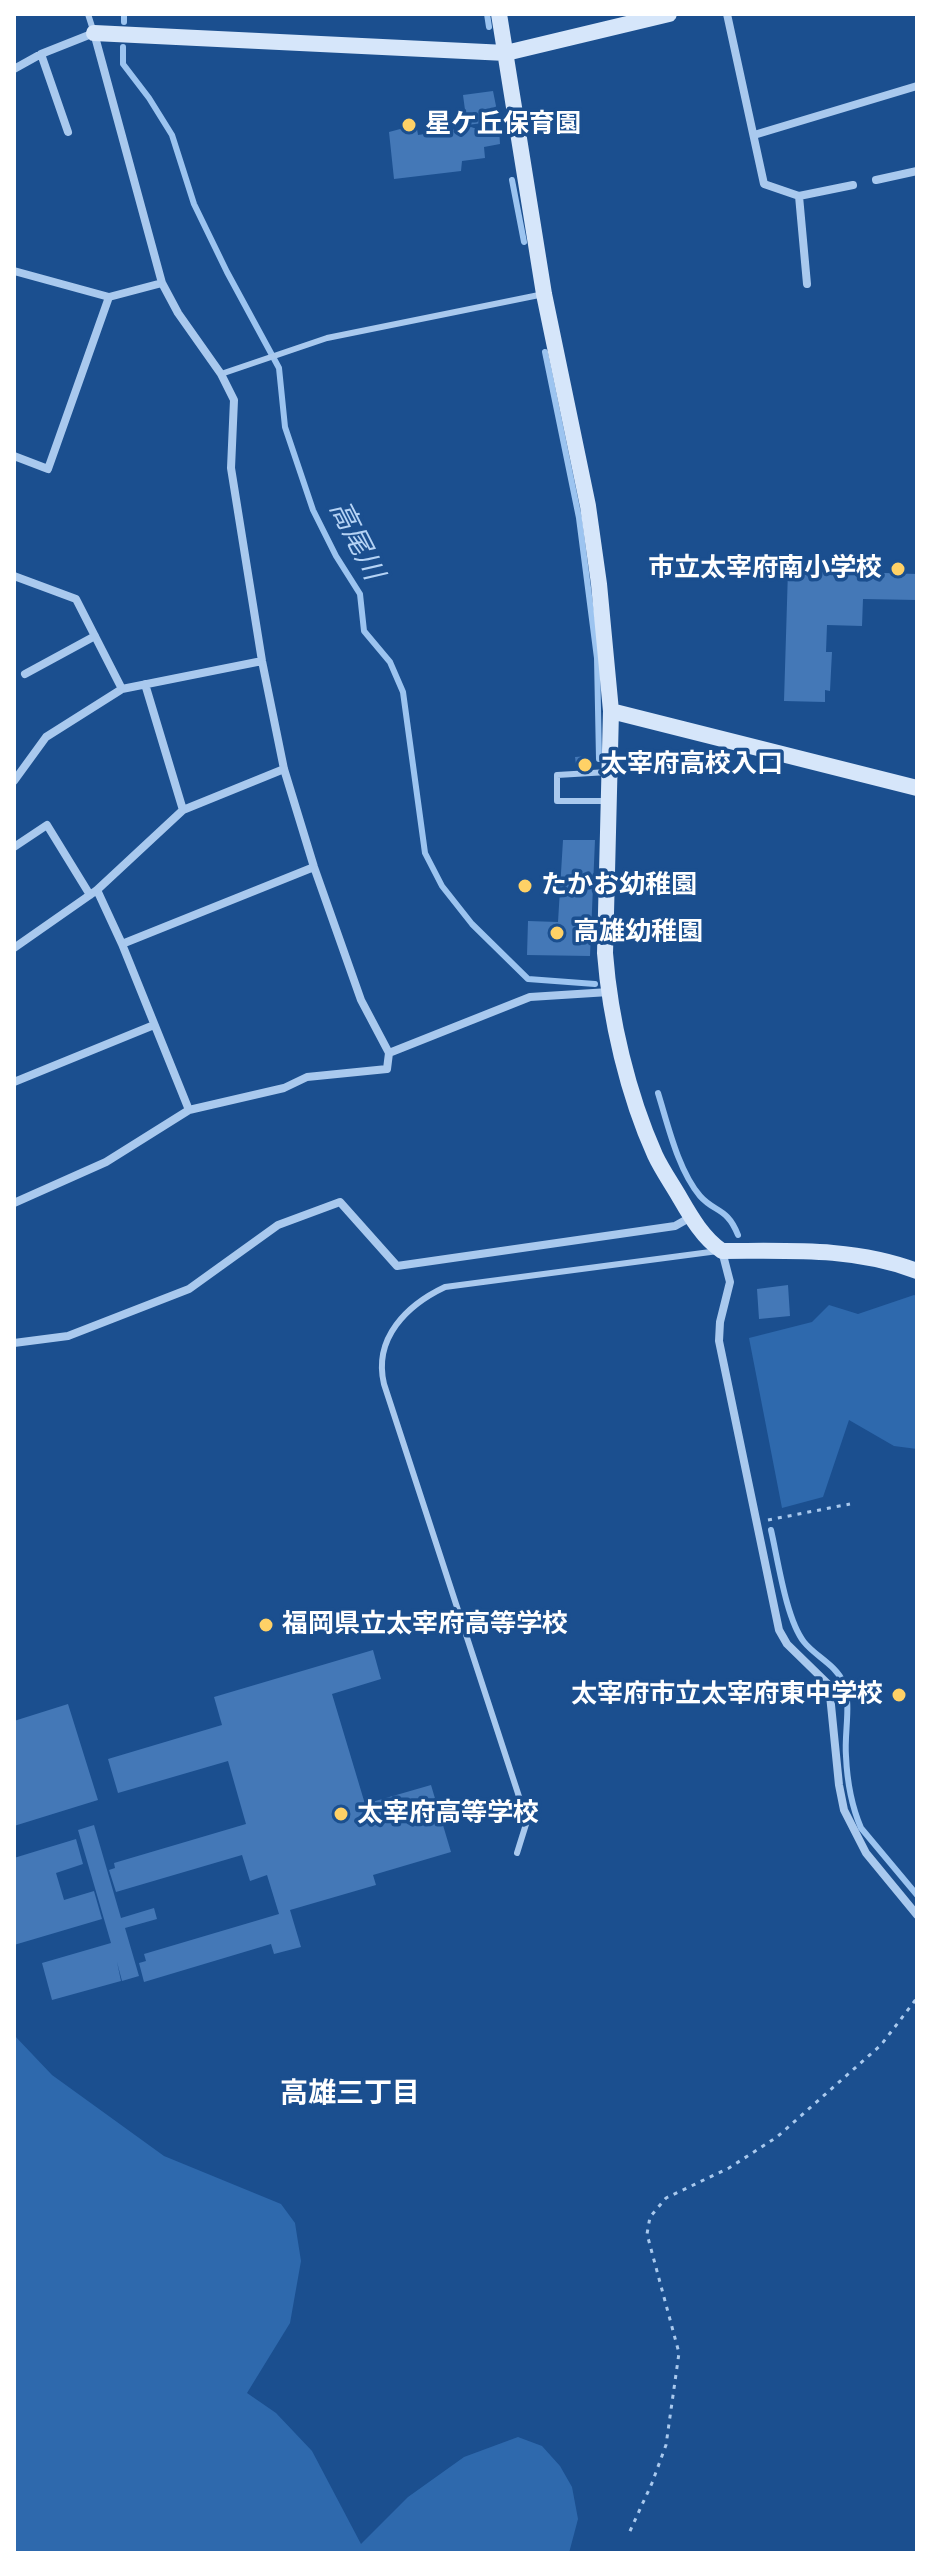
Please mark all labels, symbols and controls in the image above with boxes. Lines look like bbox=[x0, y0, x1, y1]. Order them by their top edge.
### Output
place label: 星ケ丘保育園 bbox=[425, 109, 581, 141]
marker: 星ケ丘保育園 bbox=[400, 116, 418, 134]
water label: 高尾川 bbox=[321, 496, 389, 586]
place label: 市立太宰府南小学校 bbox=[648, 553, 882, 585]
marker: 市立太宰府南小学校 bbox=[889, 560, 907, 578]
place label: 太宰府高校入口 bbox=[601, 749, 783, 781]
marker: 太宰府高校入口 bbox=[576, 756, 594, 774]
place label: たかお幼稚園 bbox=[541, 870, 697, 902]
marker: たかお幼稚園 bbox=[516, 877, 534, 895]
place label: 高雄幼稚園 bbox=[573, 917, 703, 949]
marker: 高雄幼稚園 bbox=[548, 924, 566, 942]
place label: 福岡県立太宰府高等学校 bbox=[282, 1609, 568, 1641]
marker: 福岡県立太宰府高等学校 bbox=[257, 1616, 275, 1634]
place label: 太宰府市立太宰府東中学校 bbox=[571, 1679, 883, 1711]
marker: 太宰府市立太宰府東中学校 bbox=[890, 1686, 908, 1704]
place label: 太宰府高等学校 bbox=[357, 1798, 539, 1830]
marker: 太宰府高等学校 bbox=[332, 1805, 350, 1823]
district label: 高雄三丁目 bbox=[280, 2078, 420, 2112]

